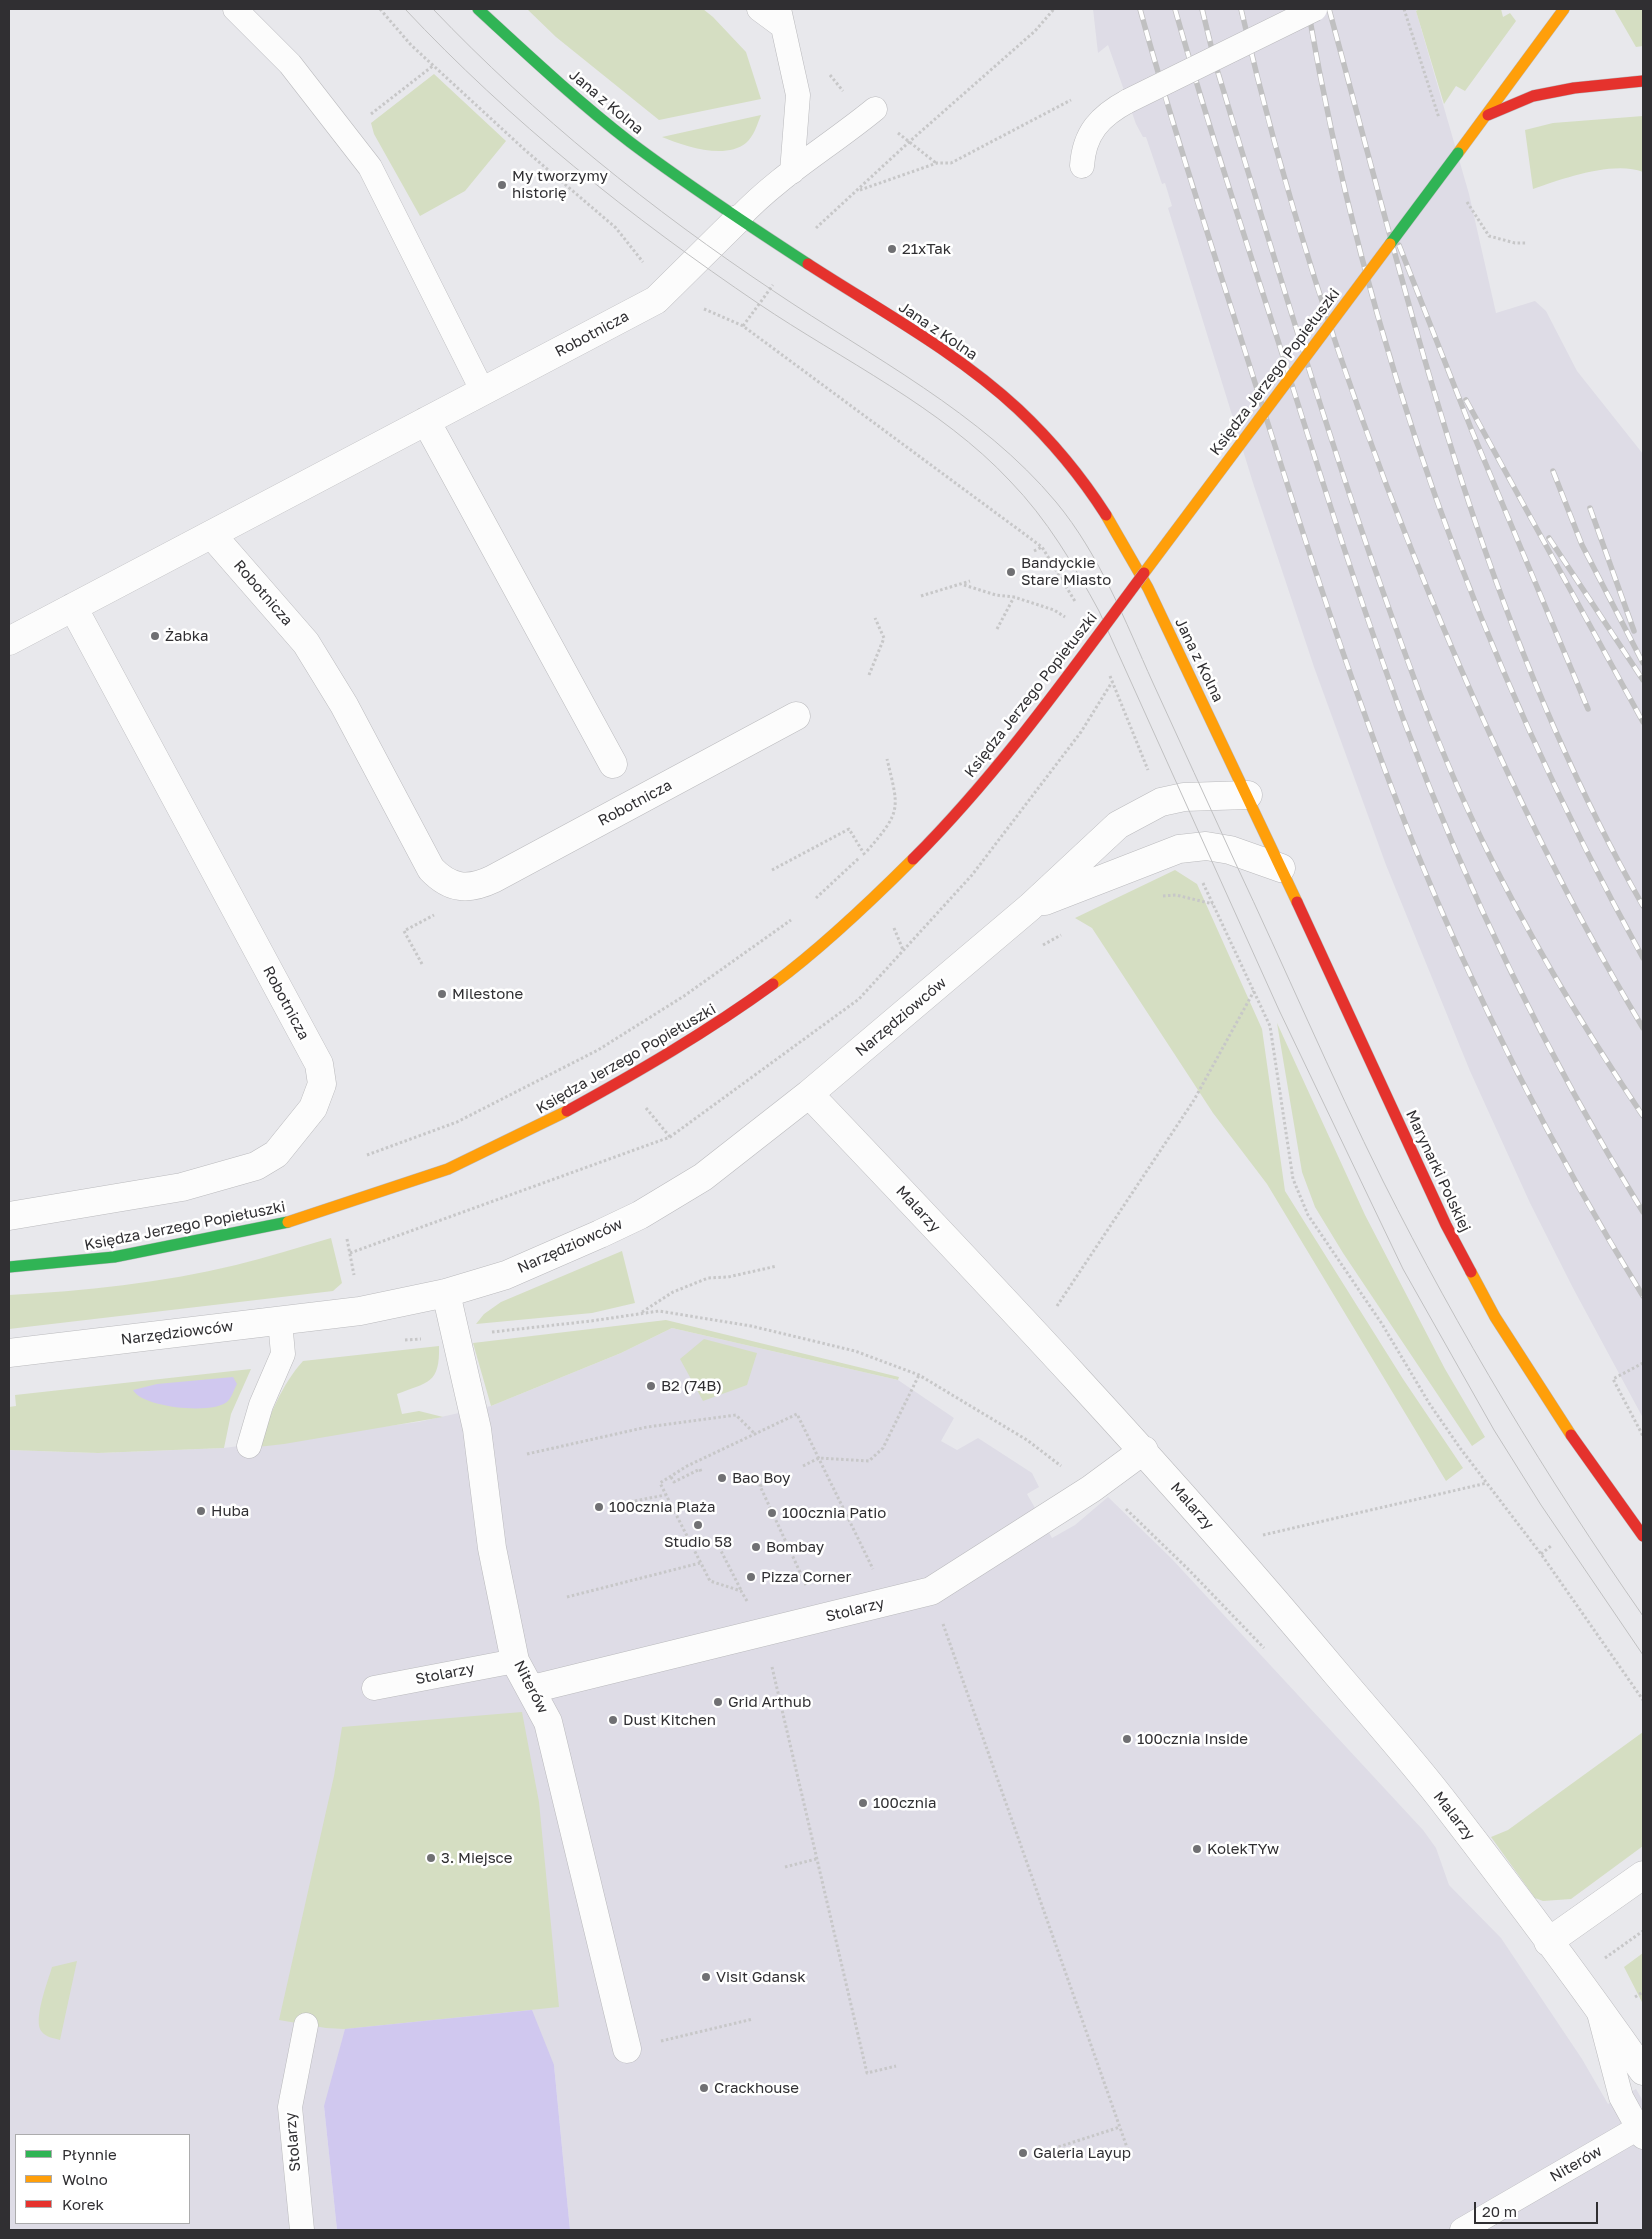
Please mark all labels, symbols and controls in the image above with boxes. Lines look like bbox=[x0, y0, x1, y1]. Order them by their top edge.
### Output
street label: Jana z Kolna bbox=[565, 66, 647, 138]
place label: My tworzymy historię bbox=[512, 167, 608, 202]
marker: My tworzymy historię bbox=[496, 179, 508, 191]
place label: 21xTak bbox=[902, 240, 951, 258]
marker: 21xTak bbox=[886, 243, 898, 255]
street label: Księdza Jerzego Popiełuszki bbox=[1206, 285, 1344, 459]
street label: Jana z Kolna bbox=[895, 298, 981, 364]
street label: Robotnicza bbox=[552, 307, 632, 361]
place label: Bandyckie Stare Miasto bbox=[1021, 554, 1111, 589]
street label: Robotnicza bbox=[230, 557, 296, 629]
marker: Bandyckie Stare Miasto bbox=[1005, 566, 1017, 578]
street label: Księdza Jerzego Popiełuszki bbox=[961, 609, 1101, 781]
street label: Jana z Kolna bbox=[1171, 615, 1227, 705]
place label: Żabka bbox=[165, 627, 208, 645]
marker: Żabka bbox=[149, 630, 161, 642]
street label: Robotnicza bbox=[595, 776, 675, 830]
street label: Robotnicza bbox=[259, 963, 313, 1043]
street label: Narzędziowców bbox=[852, 974, 950, 1060]
place label: Milestone bbox=[452, 985, 523, 1003]
marker: Milestone bbox=[436, 988, 448, 1000]
street label: Księdza Jerzego Popiełuszki bbox=[533, 1000, 719, 1118]
street label: Marynarki Polskiej bbox=[1402, 1107, 1474, 1235]
street label: Malarzy bbox=[892, 1182, 944, 1236]
street label: Księdza Jerzego Popiełuszki bbox=[83, 1198, 287, 1254]
street label: Narzędziowców bbox=[515, 1215, 625, 1277]
street label: Narzędziowców bbox=[120, 1317, 234, 1349]
place label: B2 (74B) bbox=[661, 1377, 722, 1395]
marker: B2 (74B) bbox=[645, 1380, 657, 1392]
place label: Bao Boy bbox=[732, 1469, 790, 1487]
marker: Bao Boy bbox=[716, 1472, 728, 1484]
street label: Malarzy bbox=[1167, 1479, 1217, 1533]
place label: 100cznia Plaża bbox=[609, 1498, 715, 1516]
marker: 100cznia Plaża bbox=[593, 1501, 605, 1513]
place label: Huba bbox=[211, 1502, 249, 1520]
place label: 100cznia Patio bbox=[782, 1504, 886, 1522]
marker: Huba bbox=[195, 1505, 207, 1517]
marker: 100cznia Patio bbox=[766, 1507, 778, 1519]
marker: Studio 58 bbox=[692, 1519, 704, 1531]
place label: Studio 58 bbox=[664, 1533, 732, 1551]
place label: Bombay bbox=[766, 1538, 824, 1556]
marker: Bombay bbox=[750, 1541, 762, 1553]
place label: Pizza Corner bbox=[761, 1568, 851, 1586]
marker: Pizza Corner bbox=[745, 1571, 757, 1583]
street label: Stolarzy bbox=[824, 1594, 886, 1626]
street label: Niterów bbox=[510, 1658, 552, 1716]
street label: Stolarzy bbox=[414, 1659, 476, 1689]
place label: Grid Arthub bbox=[728, 1693, 811, 1711]
marker: Grid Arthub bbox=[712, 1696, 724, 1708]
place label: Dust Kitchen bbox=[623, 1711, 716, 1729]
marker: Dust Kitchen bbox=[607, 1714, 619, 1726]
place label: 100cznia Inside bbox=[1137, 1730, 1248, 1748]
marker: 100cznia Inside bbox=[1121, 1733, 1133, 1745]
street label: Malarzy bbox=[1429, 1788, 1479, 1844]
place label: 100cznia bbox=[873, 1794, 936, 1812]
marker: 100cznia bbox=[857, 1797, 869, 1809]
place label: KolekTYw bbox=[1207, 1840, 1279, 1858]
marker: KolekTYw bbox=[1191, 1843, 1203, 1855]
place label: 3. Miejsce bbox=[441, 1849, 512, 1867]
marker: 3. Miejsce bbox=[425, 1852, 437, 1864]
place label: Visit Gdansk bbox=[716, 1968, 806, 1986]
marker: Visit Gdansk bbox=[700, 1971, 712, 1983]
place label: Crackhouse bbox=[714, 2079, 799, 2097]
marker: Crackhouse bbox=[698, 2082, 710, 2094]
street label: Stolarzy bbox=[281, 2111, 305, 2173]
legend bbox=[15, 2134, 190, 2224]
street label: Niterów bbox=[1547, 2142, 1605, 2186]
place label: Galeria Layup bbox=[1033, 2144, 1131, 2162]
text: Płynnie bbox=[62, 2145, 117, 2163]
marker: Galeria Layup bbox=[1017, 2147, 1029, 2159]
text: Wolno bbox=[62, 2170, 108, 2188]
scale bar bbox=[1477, 2192, 1601, 2224]
text: Korek bbox=[62, 2195, 104, 2213]
text: 20 m bbox=[1482, 2202, 1517, 2220]

